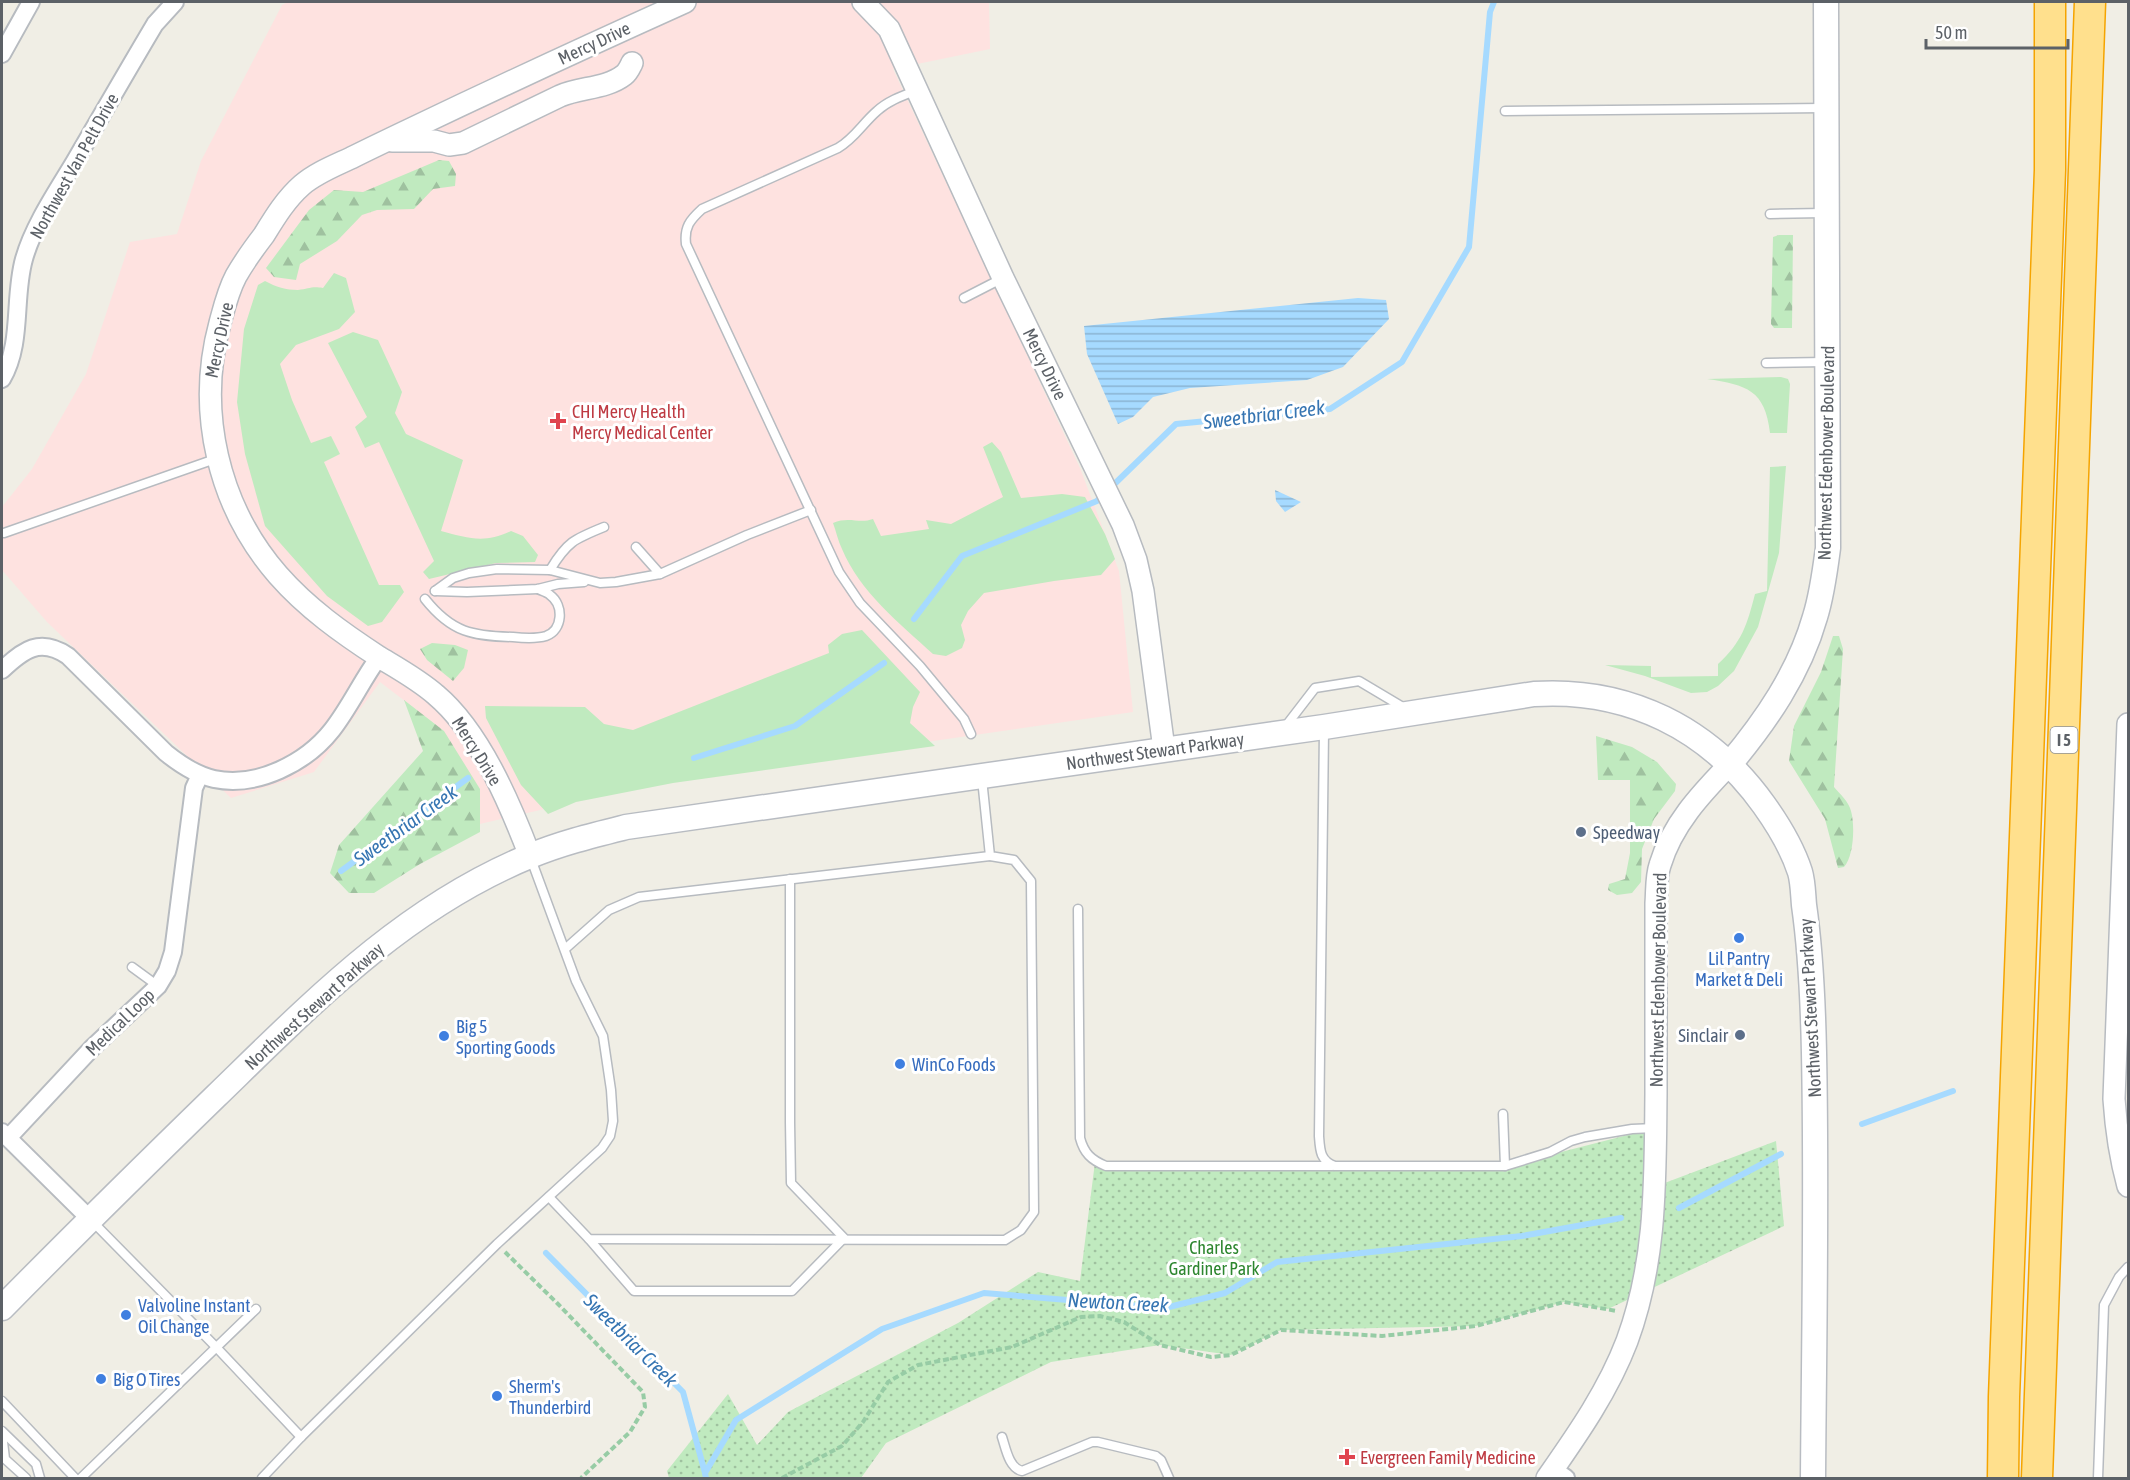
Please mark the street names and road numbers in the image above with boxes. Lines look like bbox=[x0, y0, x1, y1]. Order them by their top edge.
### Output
street label: Mercy Drive bbox=[555, 17, 633, 69]
street label: Northwest Van Pelt Drive bbox=[25, 90, 123, 242]
street label: Mercy Drive bbox=[201, 300, 237, 380]
street label: Mercy Drive bbox=[1019, 325, 1071, 403]
street label: Northwest Edenbower Boulevard bbox=[1814, 345, 1838, 561]
street label: Mercy Drive bbox=[448, 713, 506, 789]
road number: I 5 bbox=[2050, 727, 2078, 753]
street label: Northwest Stewart Parkway bbox=[1065, 728, 1245, 774]
street label: Northwest Edenbower Boulevard bbox=[1646, 872, 1670, 1088]
street label: Northwest Stewart Parkway bbox=[1795, 918, 1825, 1098]
street label: Northwest Stewart Parkway bbox=[240, 938, 388, 1074]
street label: Medical Loop bbox=[81, 984, 159, 1060]

